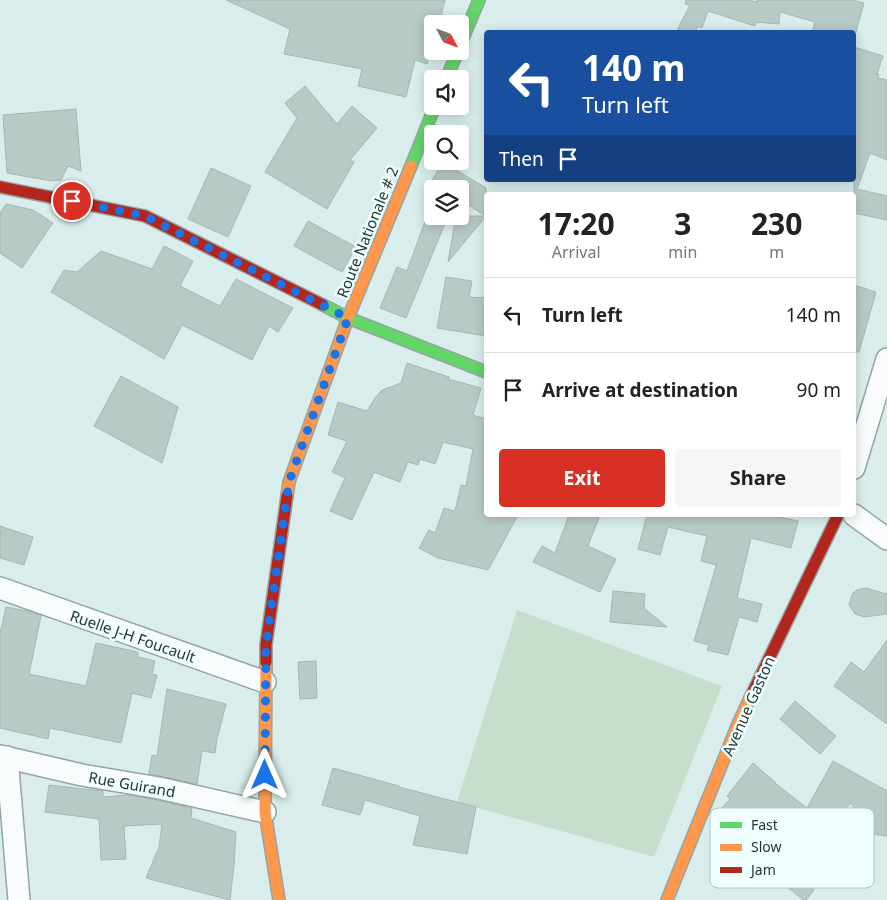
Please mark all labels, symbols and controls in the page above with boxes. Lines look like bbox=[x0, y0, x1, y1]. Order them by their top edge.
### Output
north arrow bbox=[424, 15, 469, 60]
map controls bbox=[424, 15, 469, 225]
text: 140 m bbox=[582, 44, 685, 91]
icon: left bbox=[499, 50, 564, 115]
button: sound bbox=[424, 70, 469, 115]
text: Turn left bbox=[582, 89, 669, 119]
button: search bbox=[424, 125, 469, 170]
icon: arrive bbox=[554, 145, 582, 173]
text: Then bbox=[499, 146, 544, 172]
street label: Route Nationale # 2 bbox=[332, 163, 402, 301]
pin bbox=[51, 180, 93, 222]
button: layers bbox=[424, 180, 469, 225]
icon: arrive bbox=[58, 187, 86, 215]
text: 17:20 bbox=[538, 203, 615, 244]
text: 3 bbox=[674, 203, 691, 244]
text: 230 bbox=[751, 203, 802, 244]
text: Arrival bbox=[552, 241, 601, 263]
text: min bbox=[668, 241, 697, 263]
text: m bbox=[769, 241, 784, 263]
icon: left bbox=[499, 301, 527, 329]
text: Turn left bbox=[542, 302, 623, 328]
text: 140 m bbox=[786, 302, 841, 328]
icon: arrive bbox=[499, 376, 527, 404]
text: Arrive at destination bbox=[542, 377, 738, 403]
text: 90 m bbox=[797, 377, 841, 403]
button: Exit bbox=[499, 449, 665, 507]
button: Share bbox=[675, 449, 841, 507]
street label: Ruelle J-H Foucault bbox=[68, 605, 199, 667]
street label: Avenue Gaston bbox=[717, 653, 779, 759]
position arrow bbox=[238, 748, 290, 800]
street label: Rue Guirand bbox=[87, 767, 177, 801]
legend bbox=[710, 808, 874, 888]
text: Fast bbox=[751, 815, 778, 834]
text: Slow bbox=[751, 837, 782, 856]
text: Jam bbox=[749, 860, 776, 879]

